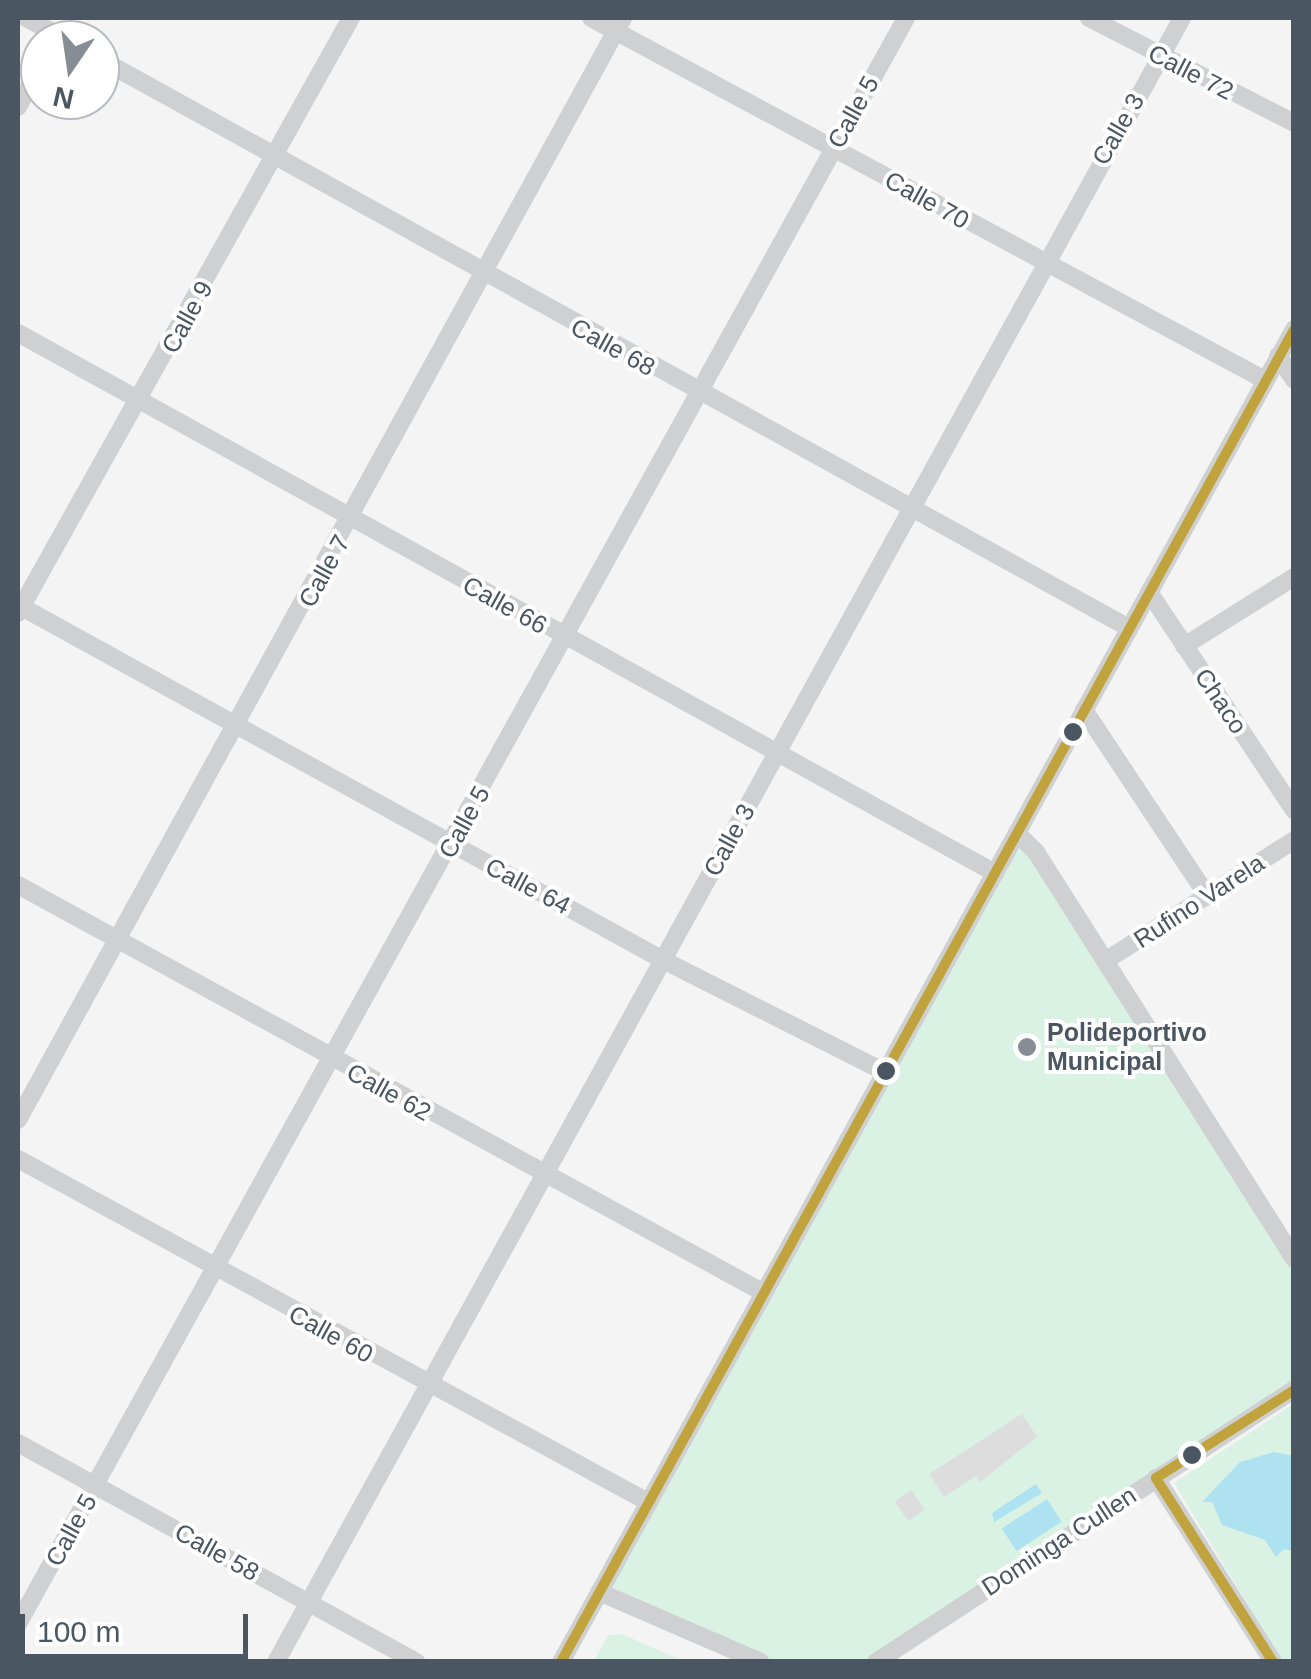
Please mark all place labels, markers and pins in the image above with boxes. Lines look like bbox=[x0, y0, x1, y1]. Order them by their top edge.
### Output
unlabelled marker bbox=[1063, 722, 1083, 742]
place label: Polideportivo Municipal bbox=[1047, 1018, 1207, 1077]
marker: Polideportivo Municipal bbox=[1016, 1036, 1038, 1058]
unlabelled marker bbox=[876, 1061, 896, 1081]
unlabelled marker bbox=[1182, 1445, 1202, 1465]

